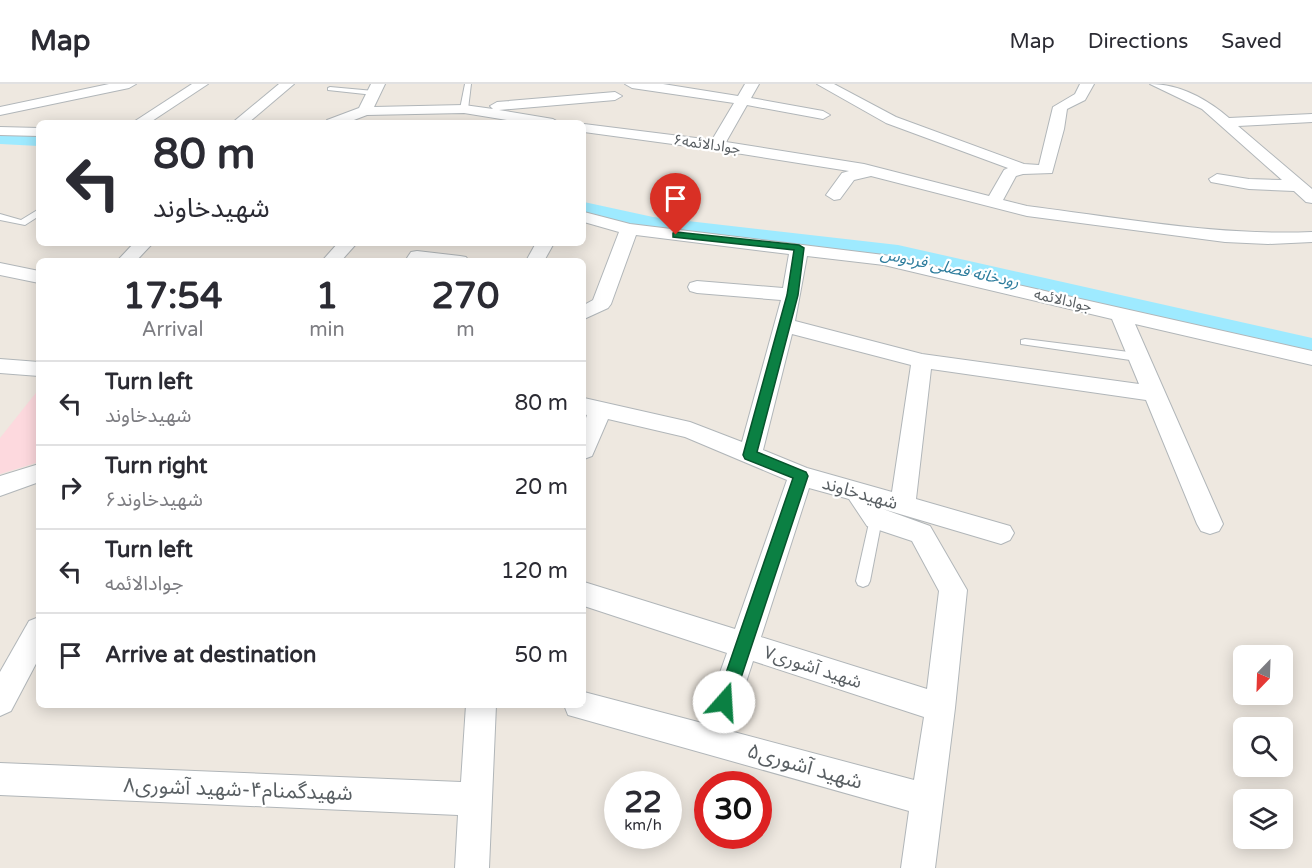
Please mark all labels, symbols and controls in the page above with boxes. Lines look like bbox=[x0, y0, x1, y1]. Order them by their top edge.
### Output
text: Map bbox=[30, 24, 90, 58]
text: Map bbox=[1009, 29, 1055, 54]
text: Directions bbox=[1088, 29, 1188, 54]
text: Saved bbox=[1221, 29, 1282, 54]
text: 80 m bbox=[153, 129, 255, 180]
street label: جوادالائمه۶ bbox=[672, 130, 742, 158]
icon: left bbox=[54, 144, 132, 222]
pin bbox=[650, 173, 701, 235]
icon: arrive bbox=[659, 182, 692, 215]
text: شهیدخاوند bbox=[153, 192, 270, 225]
water label: رودخانه فصلی فردوس bbox=[879, 244, 1021, 292]
text: 17:54 bbox=[123, 275, 223, 318]
text: 1 bbox=[316, 275, 338, 318]
text: 270 bbox=[431, 275, 499, 318]
street label: جوادالائمه bbox=[1032, 285, 1094, 315]
text: Arrival bbox=[142, 318, 204, 342]
text: min bbox=[309, 318, 345, 342]
text: m bbox=[456, 318, 475, 342]
text: Turn left bbox=[105, 369, 193, 395]
icon: left bbox=[54, 387, 87, 420]
text: 80 m bbox=[514, 390, 568, 416]
text: شهیدخاوند bbox=[105, 404, 191, 428]
text: Turn right bbox=[105, 453, 207, 479]
icon: right bbox=[54, 471, 87, 504]
street label: شهیدخاوند bbox=[820, 472, 900, 514]
text: 20 m bbox=[514, 474, 568, 500]
text: شهیدخاوند۶ bbox=[105, 488, 203, 512]
text: Turn left bbox=[105, 537, 193, 563]
icon: left bbox=[54, 555, 87, 588]
text: 120 m bbox=[501, 558, 568, 584]
text: جوادالائمه bbox=[105, 572, 184, 596]
icon: arrive bbox=[54, 639, 87, 672]
street label: شهید آشوری۷ bbox=[761, 641, 865, 693]
text: Arrive at destination bbox=[105, 642, 316, 668]
text: 50 m bbox=[514, 642, 568, 668]
north arrow bbox=[1233, 645, 1293, 705]
map controls bbox=[1233, 645, 1293, 849]
position arrow bbox=[692, 670, 756, 734]
button: search bbox=[1233, 717, 1293, 777]
street label: شهید آشوری۵ bbox=[744, 738, 865, 795]
speed limit sign: 30 bbox=[694, 771, 772, 849]
street label: شهیدگمنام۴-شهید آشوری۸ bbox=[123, 773, 353, 809]
text: 22 bbox=[624, 784, 662, 821]
button: layers bbox=[1233, 789, 1293, 849]
text: km/h bbox=[624, 816, 662, 834]

